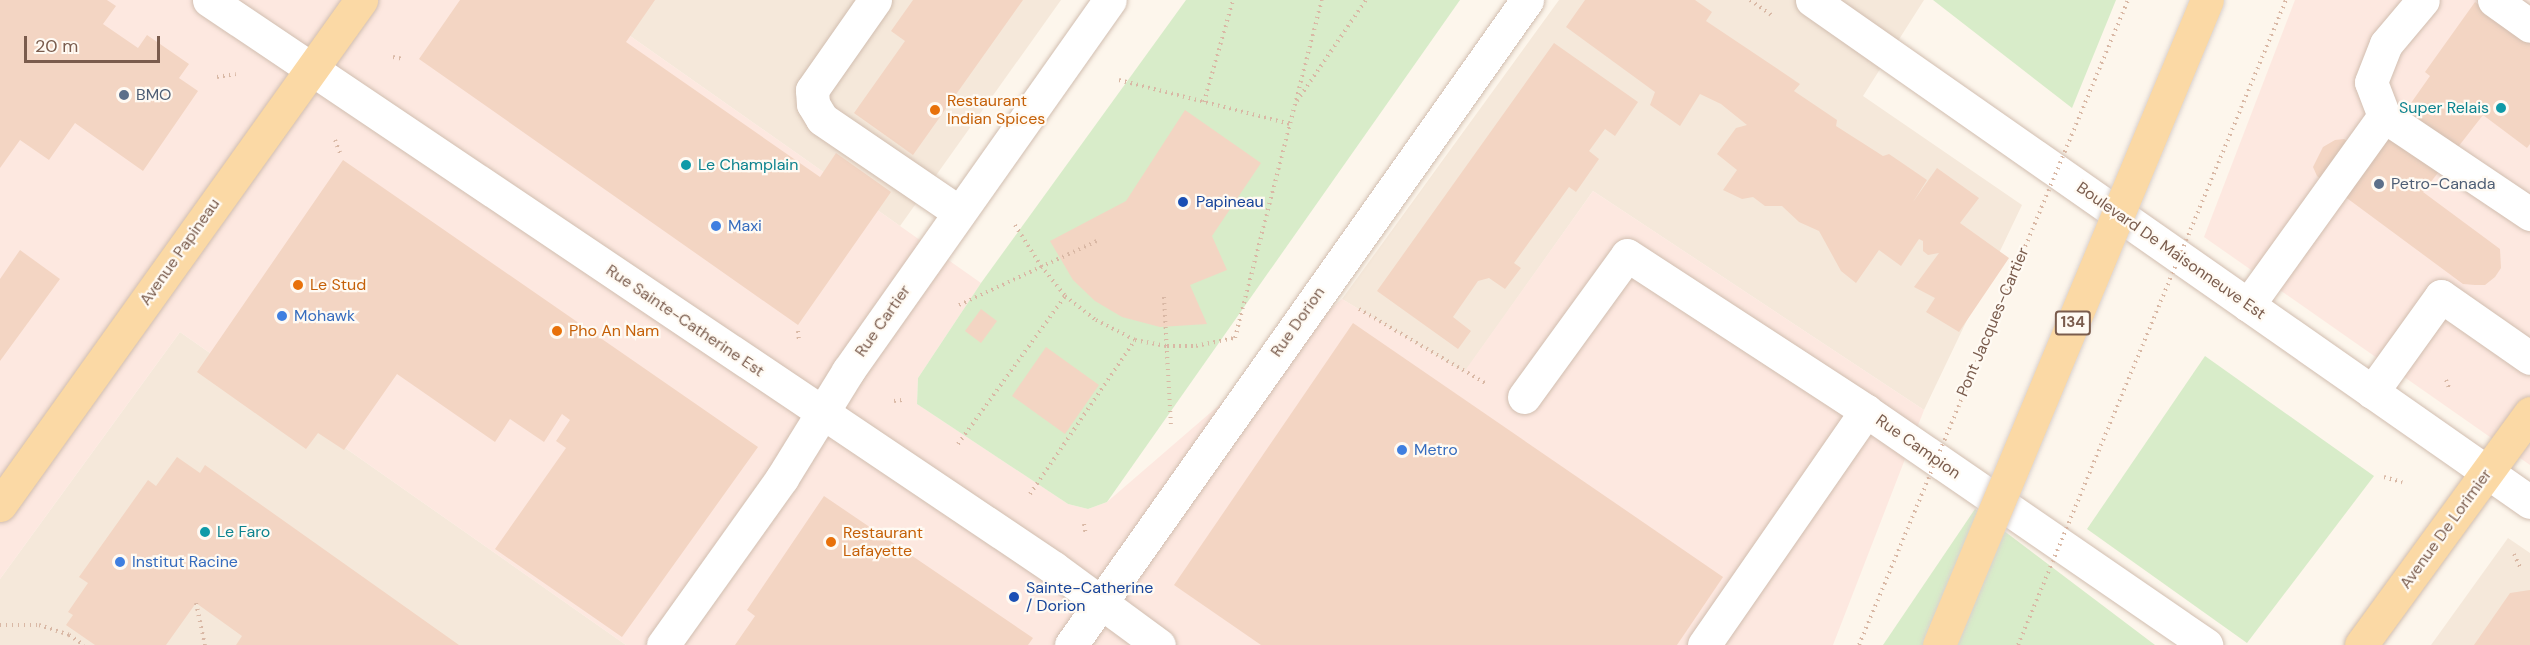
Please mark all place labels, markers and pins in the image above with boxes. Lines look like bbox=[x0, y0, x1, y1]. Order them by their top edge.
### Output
place label: BMO bbox=[136, 85, 171, 105]
marker: BMO bbox=[117, 88, 131, 102]
place label: Restaurant Indian Spices bbox=[947, 91, 1045, 129]
place label: Super Relais bbox=[2399, 98, 2489, 118]
marker: Super Relais bbox=[2494, 101, 2508, 115]
marker: Restaurant Indian Spices bbox=[928, 103, 942, 117]
place label: Le Champlain bbox=[698, 155, 798, 175]
marker: Le Champlain bbox=[679, 158, 693, 172]
place label: Petro-Canada bbox=[2391, 174, 2495, 194]
marker: Petro-Canada bbox=[2372, 177, 2386, 191]
place label: Papineau bbox=[1196, 192, 1264, 212]
marker: Papineau bbox=[1174, 193, 1192, 211]
place label: Maxi bbox=[728, 216, 762, 236]
marker: Maxi bbox=[709, 219, 723, 233]
place label: Le Stud bbox=[310, 275, 366, 295]
marker: Le Stud bbox=[291, 278, 305, 292]
place label: Mohawk bbox=[294, 306, 355, 326]
marker: Mohawk bbox=[275, 309, 289, 323]
place label: Pho An Nam bbox=[569, 321, 659, 341]
marker: Pho An Nam bbox=[550, 324, 564, 338]
place label: Metro bbox=[1414, 440, 1458, 460]
marker: Metro bbox=[1395, 443, 1409, 457]
place label: Le Faro bbox=[217, 522, 270, 542]
place label: Restaurant Lafayette bbox=[843, 523, 923, 561]
marker: Le Faro bbox=[198, 525, 212, 539]
marker: Restaurant Lafayette bbox=[824, 535, 838, 549]
place label: Institut Racine bbox=[132, 552, 238, 572]
marker: Institut Racine bbox=[113, 555, 127, 569]
place label: Sainte-Catherine / Dorion bbox=[1026, 578, 1153, 616]
marker: Sainte-Catherine / Dorion bbox=[1007, 590, 1021, 604]

